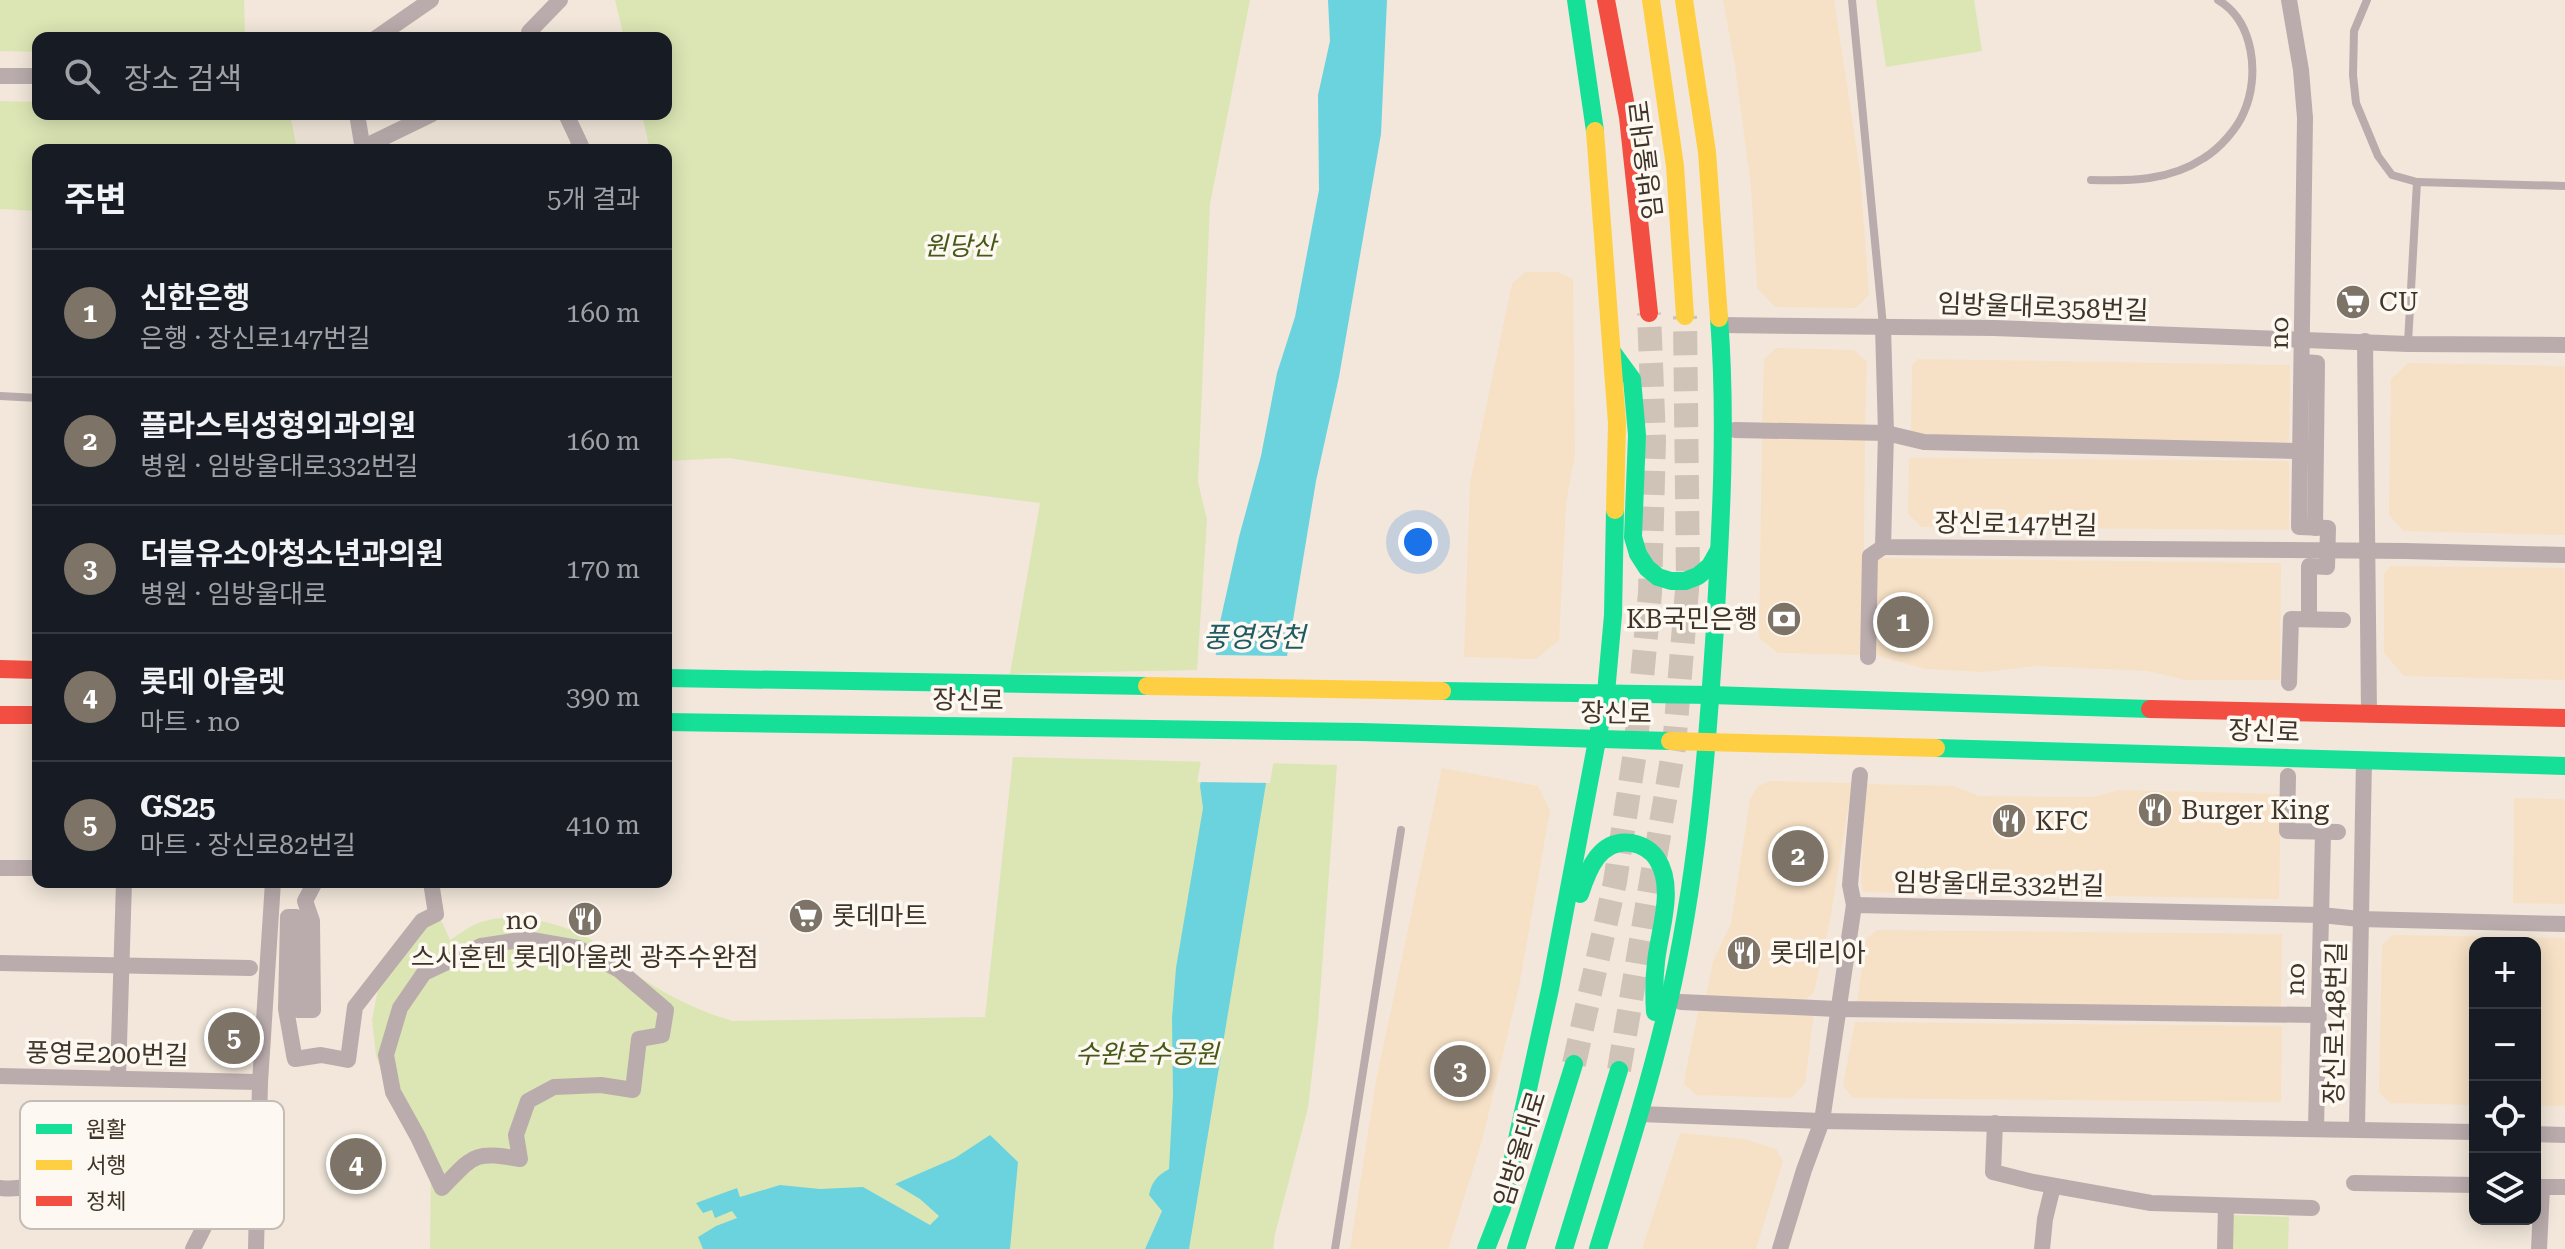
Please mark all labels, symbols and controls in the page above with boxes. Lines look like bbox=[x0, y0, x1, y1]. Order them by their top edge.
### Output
search box bbox=[32, 32, 672, 120]
icon: search bbox=[60, 54, 104, 98]
text: 장소 검색 bbox=[124, 61, 242, 96]
street label: 임방울대로 bbox=[1624, 99, 1668, 221]
text: 주변 bbox=[64, 179, 127, 219]
text: 5개 결과 bbox=[547, 184, 640, 214]
park label: 원당산 bbox=[924, 231, 999, 261]
text: 신한은행 bbox=[140, 280, 250, 315]
supermarket icon: CU bbox=[2334, 283, 2372, 321]
place label: CU bbox=[2379, 287, 2419, 317]
street label: 임방울대로358번길 bbox=[1937, 288, 2149, 326]
text: 1 bbox=[83, 298, 97, 328]
text: 160 m bbox=[566, 298, 640, 328]
street label: no bbox=[2264, 316, 2294, 350]
text: 은행 · 장신로147번길 bbox=[140, 323, 371, 353]
text: 플라스틱성형외과의원 bbox=[140, 408, 416, 443]
text: 2 bbox=[83, 426, 97, 456]
text: 160 m bbox=[566, 426, 640, 456]
text: 병원 · 임방울대로332번길 bbox=[140, 451, 419, 481]
street label: 장신로147번길 bbox=[1934, 508, 2098, 540]
your location bbox=[1398, 522, 1438, 562]
text: 더블유소아청소년과의원 bbox=[140, 536, 444, 571]
text: 3 bbox=[83, 554, 97, 584]
text: 170 m bbox=[566, 554, 640, 584]
text: 병원 · 임방울대로 bbox=[140, 579, 327, 609]
pin: 1 bbox=[1877, 592, 1929, 652]
bank icon: KB국민은행 bbox=[1765, 600, 1803, 638]
place label: KB국민은행 bbox=[1626, 604, 1758, 634]
water label: 풍영정천 bbox=[1202, 621, 1309, 654]
text: 롯데 아울렛 bbox=[140, 664, 286, 699]
text: 4 bbox=[83, 682, 97, 712]
text: 390 m bbox=[566, 682, 640, 712]
street label: 장신로 bbox=[932, 684, 1004, 716]
street label: 장신로 bbox=[1580, 697, 1652, 729]
text: 마트 · no bbox=[140, 707, 240, 737]
street label: 장신로 bbox=[2228, 715, 2300, 747]
text: GS25 bbox=[140, 789, 216, 824]
restaurant icon: Burger King bbox=[2136, 791, 2174, 829]
place label: Burger King bbox=[2181, 795, 2329, 825]
restaurant icon: KFC bbox=[1990, 802, 2028, 840]
place label: KFC bbox=[2035, 806, 2088, 836]
text: 5 bbox=[83, 810, 97, 840]
text: 410 m bbox=[566, 810, 640, 840]
pin: 2 bbox=[1772, 826, 1824, 886]
text: 마트 · 장신로82번길 bbox=[140, 830, 356, 860]
street label: 임방울대로332번길 bbox=[1893, 867, 2105, 901]
supermarket icon: 롯데마트 bbox=[787, 897, 825, 935]
restaurant icon: 스시혼텐 롯데아울렛 광주수완점 bbox=[566, 900, 604, 938]
place label: 롯데마트 bbox=[832, 901, 928, 931]
street label: no bbox=[505, 905, 539, 935]
restaurant icon: 롯데리아 bbox=[1725, 934, 1763, 972]
map controls bbox=[2469, 937, 2541, 1225]
button: + bbox=[2469, 937, 2541, 1009]
place label: 롯데리아 bbox=[1770, 938, 1866, 968]
street label: 장신로148번길 bbox=[2319, 941, 2351, 1105]
place label: 스시혼텐 롯데아울렛 광주수완점 bbox=[411, 942, 759, 972]
street label: no bbox=[2279, 962, 2311, 996]
pin: 5 bbox=[208, 1008, 260, 1068]
button: − bbox=[2469, 1009, 2541, 1081]
street label: 풍영로200번길 bbox=[25, 1038, 189, 1070]
park label: 수완호수공원 bbox=[1075, 1039, 1221, 1069]
pin: 3 bbox=[1434, 1041, 1486, 1101]
button: locate bbox=[2469, 1081, 2541, 1153]
street label: 임방울대로 bbox=[1488, 1087, 1552, 1211]
legend bbox=[20, 1101, 284, 1229]
text: 원활 bbox=[86, 1117, 126, 1142]
pin: 4 bbox=[330, 1134, 382, 1194]
text: 서행 bbox=[86, 1153, 126, 1178]
button: layers bbox=[2469, 1153, 2541, 1225]
text: 정체 bbox=[86, 1189, 126, 1214]

